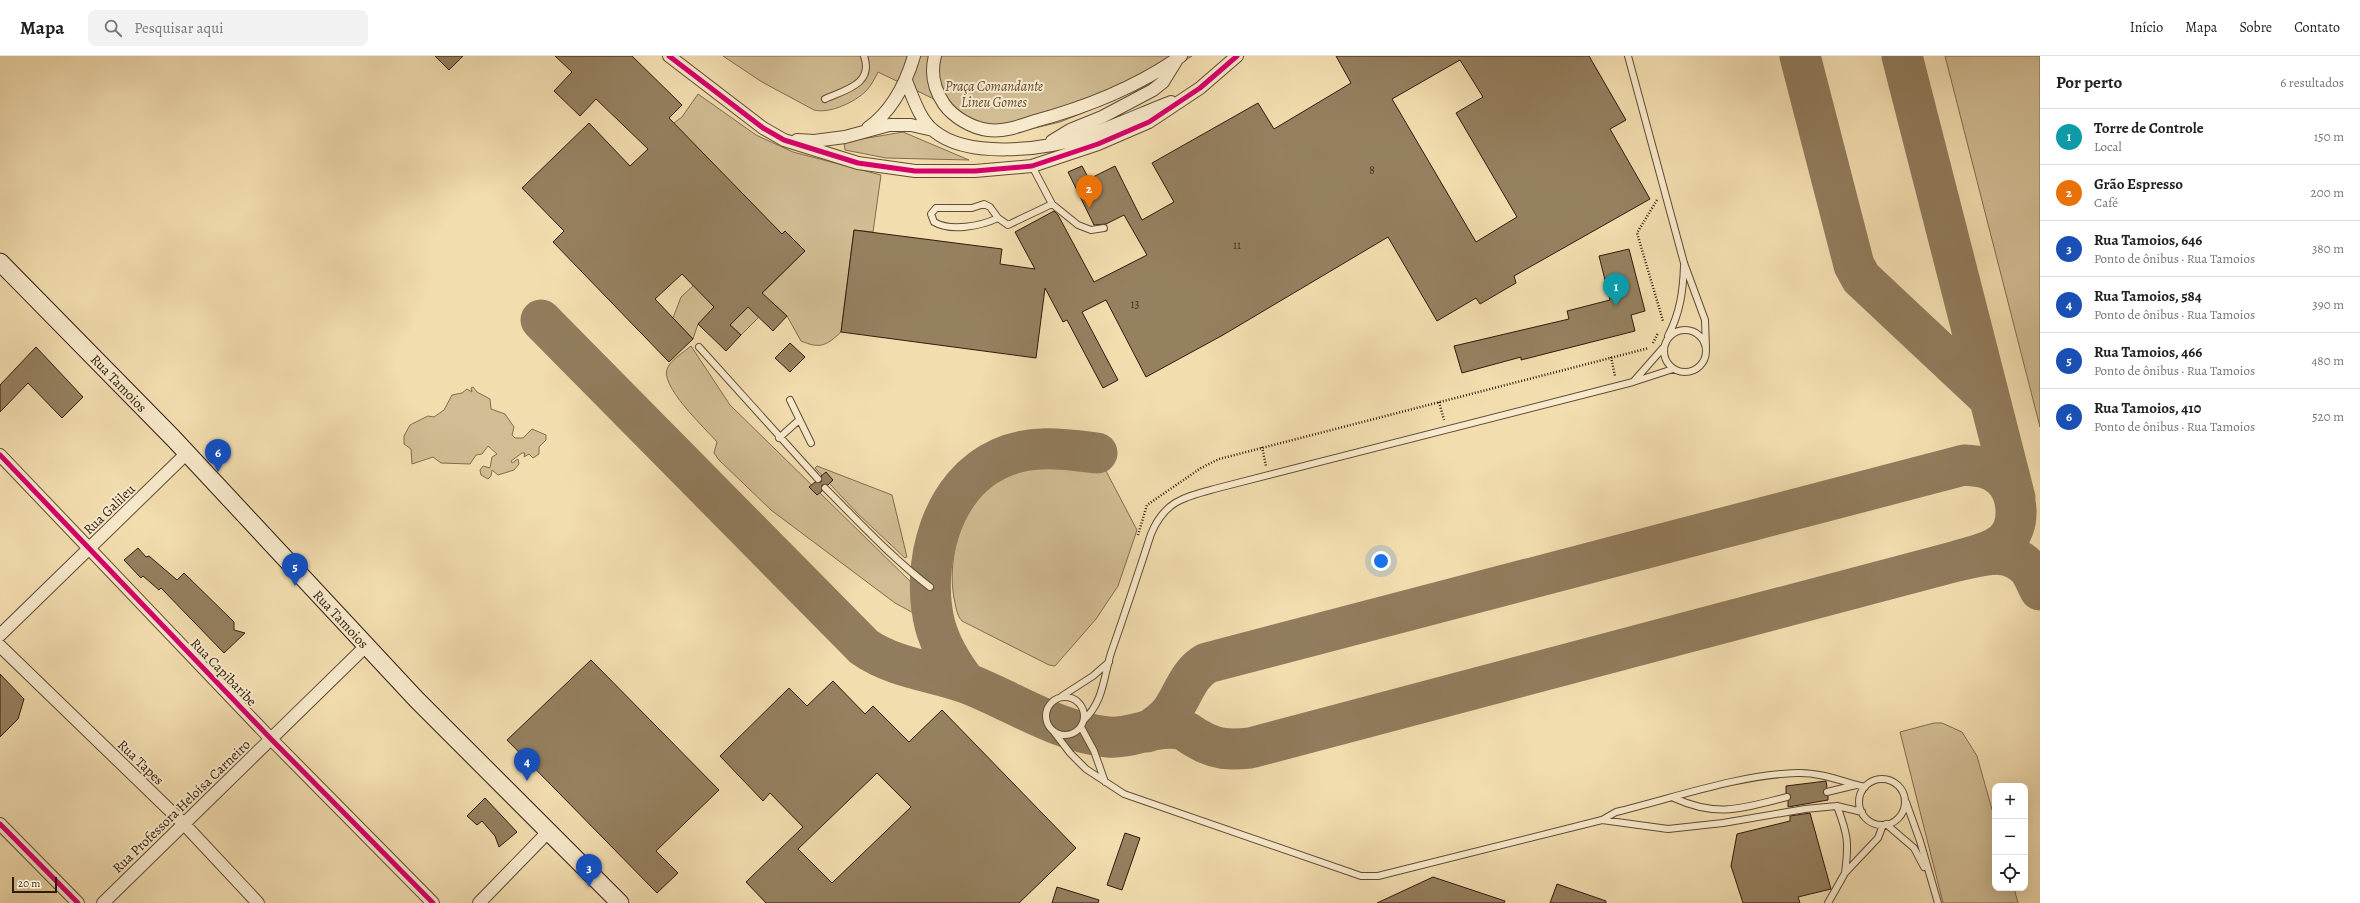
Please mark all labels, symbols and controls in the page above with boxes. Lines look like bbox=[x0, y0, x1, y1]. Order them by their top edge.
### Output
search box bbox=[88, 10, 368, 46]
text: Mapa bbox=[20, 15, 64, 41]
icon: search bbox=[102, 17, 124, 39]
text: Pesquisar aqui bbox=[134, 18, 224, 38]
text: Início bbox=[2130, 18, 2163, 37]
text: Mapa bbox=[2185, 18, 2217, 37]
text: Sobre bbox=[2239, 18, 2272, 37]
text: Contato bbox=[2294, 18, 2340, 37]
text: Por perto bbox=[2056, 71, 2122, 94]
text: 6 resultados bbox=[2280, 74, 2344, 91]
park label: Praça Comandante Lineu Gomes bbox=[945, 77, 1043, 112]
text: Torre de Controle bbox=[2094, 118, 2204, 138]
text: 1 bbox=[2067, 128, 2071, 145]
text: 150 m bbox=[2314, 128, 2344, 145]
text: Local bbox=[2094, 138, 2122, 155]
house number: 8 bbox=[1369, 162, 1375, 178]
text: Grão Espresso bbox=[2094, 174, 2183, 194]
pin: 2 bbox=[1076, 175, 1102, 208]
text: 2 bbox=[2066, 184, 2072, 201]
text: 200 m bbox=[2311, 184, 2344, 201]
text: Café bbox=[2094, 194, 2118, 211]
text: Rua Tamoios, 646 bbox=[2094, 230, 2202, 250]
house number: 11 bbox=[1233, 237, 1241, 253]
text: 3 bbox=[2066, 240, 2072, 257]
text: 380 m bbox=[2312, 240, 2344, 257]
text: Ponto de ônibus · Rua Tamoios bbox=[2094, 250, 2255, 267]
pin: 1 bbox=[1603, 273, 1629, 306]
text: Rua Tamoios, 584 bbox=[2094, 286, 2202, 306]
house number: 13 bbox=[1130, 296, 1140, 312]
text: 4 bbox=[2066, 296, 2072, 313]
text: 390 m bbox=[2312, 296, 2344, 313]
text: Ponto de ônibus · Rua Tamoios bbox=[2094, 306, 2255, 323]
text: Rua Tamoios, 466 bbox=[2094, 342, 2202, 362]
street label: Rua Tamoios bbox=[86, 350, 151, 416]
text: 5 bbox=[2066, 352, 2072, 369]
text: 480 m bbox=[2311, 352, 2344, 369]
text: Ponto de ônibus · Rua Tamoios bbox=[2094, 362, 2255, 379]
text: Rua Tamoios, 410 bbox=[2094, 398, 2201, 418]
text: 6 bbox=[2066, 408, 2072, 425]
text: 520 m bbox=[2312, 408, 2344, 425]
text: Ponto de ônibus · Rua Tamoios bbox=[2094, 418, 2255, 435]
pin: 6 bbox=[205, 439, 231, 472]
street label: Rua Galileu bbox=[79, 480, 140, 539]
your location bbox=[1371, 551, 1391, 571]
pin: 5 bbox=[282, 553, 308, 586]
street label: Rua Tamoios bbox=[309, 586, 373, 653]
street label: Rua Capibaribe bbox=[186, 634, 261, 711]
street label: Rua Professora Heloísa Carneiro bbox=[108, 735, 254, 877]
street label: Rua Tapes bbox=[113, 735, 168, 789]
pin: 4 bbox=[514, 748, 540, 781]
map controls bbox=[1992, 783, 2028, 891]
button: + bbox=[1992, 783, 2028, 819]
button: − bbox=[1992, 819, 2028, 855]
pin: 3 bbox=[576, 854, 602, 887]
button: locate bbox=[1992, 855, 2028, 891]
scale bar bbox=[12, 875, 57, 894]
text: 20 m bbox=[18, 876, 40, 891]

